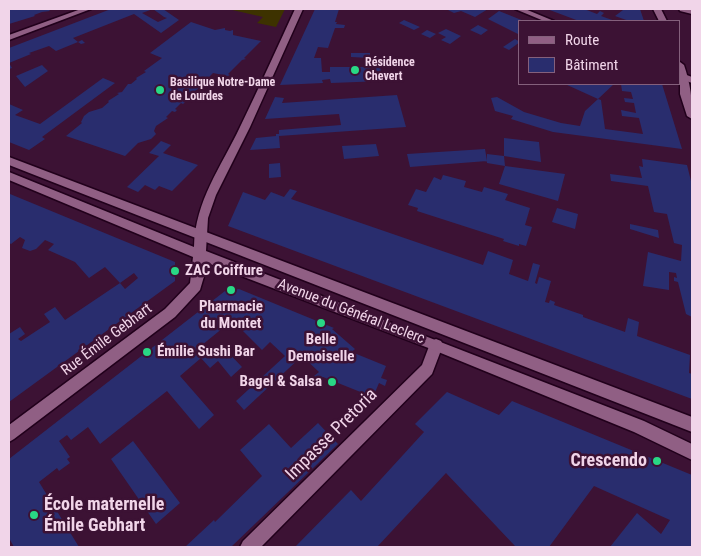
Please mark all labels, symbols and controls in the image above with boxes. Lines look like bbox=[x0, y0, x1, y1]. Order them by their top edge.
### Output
legend bbox=[518, 20, 681, 85]
text: Route bbox=[565, 31, 599, 49]
place label: Résidence Chevert bbox=[365, 56, 415, 84]
text: Bâtiment bbox=[565, 56, 618, 74]
marker: Résidence Chevert bbox=[349, 64, 361, 76]
place label: Basilique Notre-Dame de Lourdes bbox=[170, 76, 275, 104]
marker: Basilique Notre-Dame de Lourdes bbox=[154, 84, 166, 96]
place label: ZAC Coiffure bbox=[185, 262, 263, 280]
marker: ZAC Coiffure bbox=[169, 265, 181, 277]
street label: Avenue du Général Leclerc bbox=[275, 276, 427, 348]
marker: Pharmacie du Montet bbox=[225, 284, 237, 296]
place label: Pharmacie du Montet bbox=[199, 298, 263, 333]
street label: Rue Émile Gebhart bbox=[58, 300, 156, 380]
marker: Belle Demoiselle bbox=[315, 317, 327, 329]
place label: Belle Demoiselle bbox=[288, 331, 354, 366]
place label: Émilie Sushi Bar bbox=[157, 343, 255, 361]
marker: Émilie Sushi Bar bbox=[141, 346, 153, 358]
place label: Bagel & Salsa bbox=[240, 373, 322, 391]
marker: Bagel & Salsa bbox=[326, 376, 338, 388]
street label: Impasse Pretoria bbox=[282, 385, 382, 485]
place label: Crescendo bbox=[571, 450, 647, 472]
marker: Crescendo bbox=[651, 455, 663, 467]
place label: École maternelle Émile Gebhart bbox=[44, 494, 164, 536]
marker: École maternelle Émile Gebhart bbox=[28, 509, 40, 521]

